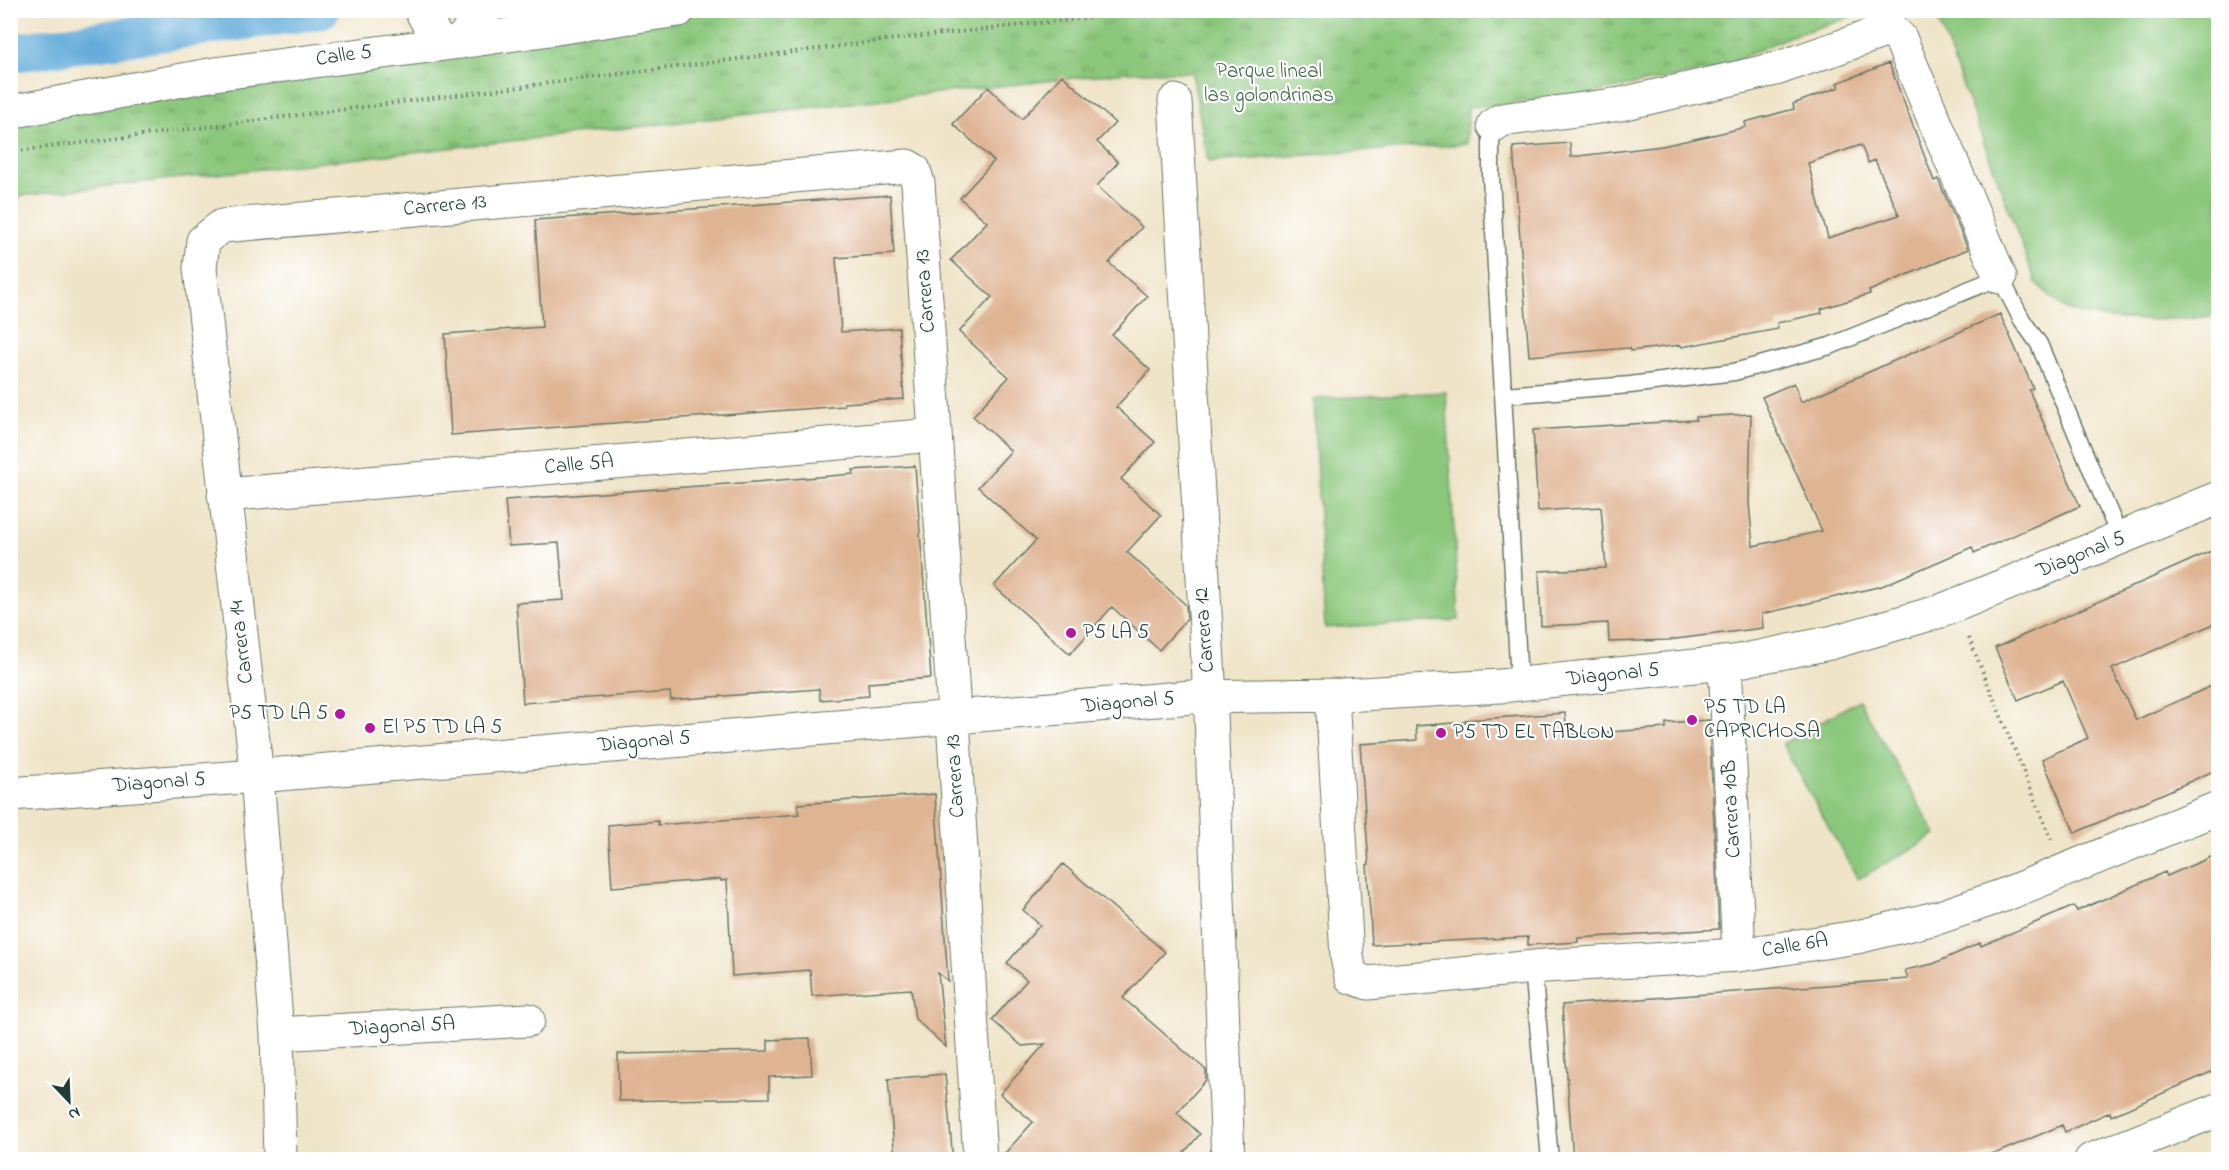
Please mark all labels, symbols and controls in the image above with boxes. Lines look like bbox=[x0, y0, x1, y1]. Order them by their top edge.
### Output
street label: Calle 5 bbox=[314, 37, 374, 75]
park label: Parque lineal las golondrinas bbox=[1204, 57, 1334, 113]
street label: Carrera 13 bbox=[402, 187, 488, 225]
street label: Carrera 13 bbox=[908, 248, 944, 334]
street label: Calle 5A bbox=[543, 447, 615, 483]
street label: Diagonal 5 bbox=[2031, 524, 2131, 589]
street label: Carrera 12 bbox=[1187, 586, 1223, 674]
street label: Carrera 14 bbox=[222, 598, 262, 685]
place label: P5 LA 5 bbox=[1083, 618, 1149, 648]
marker: P5 LA 5 bbox=[1064, 626, 1078, 640]
street label: Diagonal 5 bbox=[1564, 655, 1661, 697]
street label: Diagonal 5 bbox=[1079, 684, 1176, 724]
place label: P5 TD LA CAPRICHOSA bbox=[1704, 693, 1820, 747]
place label: P5 TD LA 5 bbox=[229, 699, 328, 729]
marker: P5 TD LA 5 bbox=[333, 707, 347, 721]
place label: El P5 TD LA 5 bbox=[382, 713, 502, 743]
marker: P5 TD LA CAPRICHOSA bbox=[1685, 713, 1699, 727]
place label: P5 TD EL TABLON bbox=[1453, 718, 1614, 748]
marker: El P5 TD LA 5 bbox=[363, 721, 377, 735]
street label: Diagonal 5 bbox=[595, 723, 692, 763]
marker: P5 TD EL TABLON bbox=[1434, 726, 1448, 740]
street label: Carrera 13 bbox=[939, 733, 973, 819]
street label: Carrera 10B bbox=[1714, 759, 1750, 859]
street label: Diagonal 5 bbox=[110, 765, 207, 803]
street label: Calle 6A bbox=[1760, 926, 1830, 966]
street label: Diagonal 5A bbox=[347, 1009, 456, 1047]
north arrow bbox=[39, 1071, 99, 1131]
text: N bbox=[64, 1100, 84, 1126]

